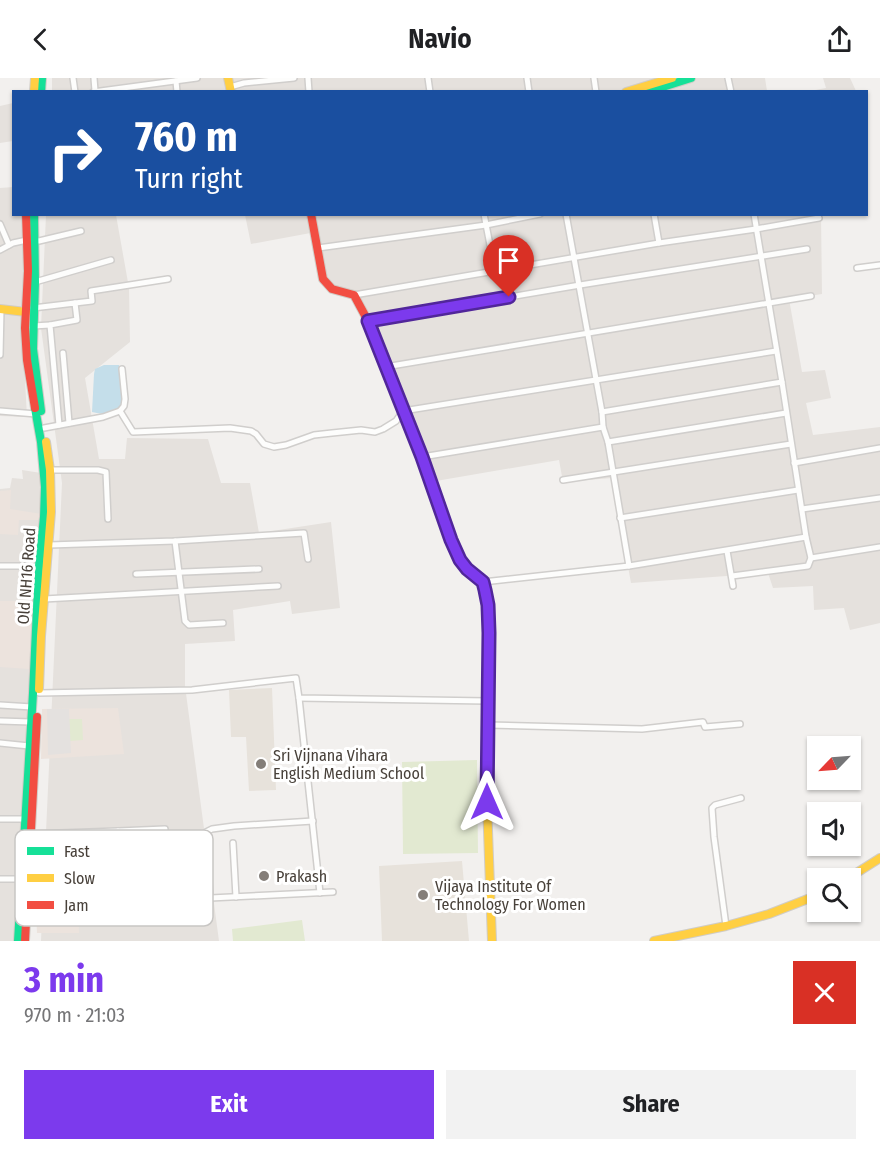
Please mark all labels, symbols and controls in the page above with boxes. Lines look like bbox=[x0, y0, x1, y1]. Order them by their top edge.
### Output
icon: back bbox=[24, 23, 57, 56]
text: Navio bbox=[408, 23, 472, 55]
icon: share bbox=[823, 23, 856, 56]
text: 760 m bbox=[135, 112, 238, 162]
icon: right bbox=[36, 114, 114, 192]
text: Turn right bbox=[135, 163, 243, 195]
pin bbox=[483, 235, 534, 297]
icon: arrive bbox=[492, 244, 525, 277]
street label: Old NH16 Road bbox=[14, 527, 39, 625]
north arrow bbox=[807, 736, 861, 790]
map controls bbox=[807, 736, 861, 922]
place label: Sri Vijnana Vihara English Medium School bbox=[273, 746, 424, 783]
marker: Sri Vijnana Vihara English Medium School bbox=[254, 757, 268, 771]
position arrow bbox=[455, 770, 519, 834]
button: sound bbox=[807, 802, 861, 856]
legend bbox=[15, 830, 213, 926]
text: Fast bbox=[64, 842, 91, 861]
place label: Prakash bbox=[276, 867, 327, 886]
button: search bbox=[807, 868, 861, 922]
text: Slow bbox=[64, 869, 95, 888]
marker: Prakash bbox=[257, 869, 271, 883]
place label: Vijaya Institute Of Technology For Women bbox=[435, 877, 586, 914]
marker: Vijaya Institute Of Technology For Women bbox=[416, 888, 430, 902]
text: Jam bbox=[64, 896, 89, 915]
text: 3 min bbox=[24, 958, 104, 1002]
button: close bbox=[793, 961, 856, 1024]
text: 970 m · 21:03 bbox=[24, 1003, 125, 1027]
button: Exit bbox=[24, 1070, 434, 1139]
button: Share bbox=[446, 1070, 856, 1139]

